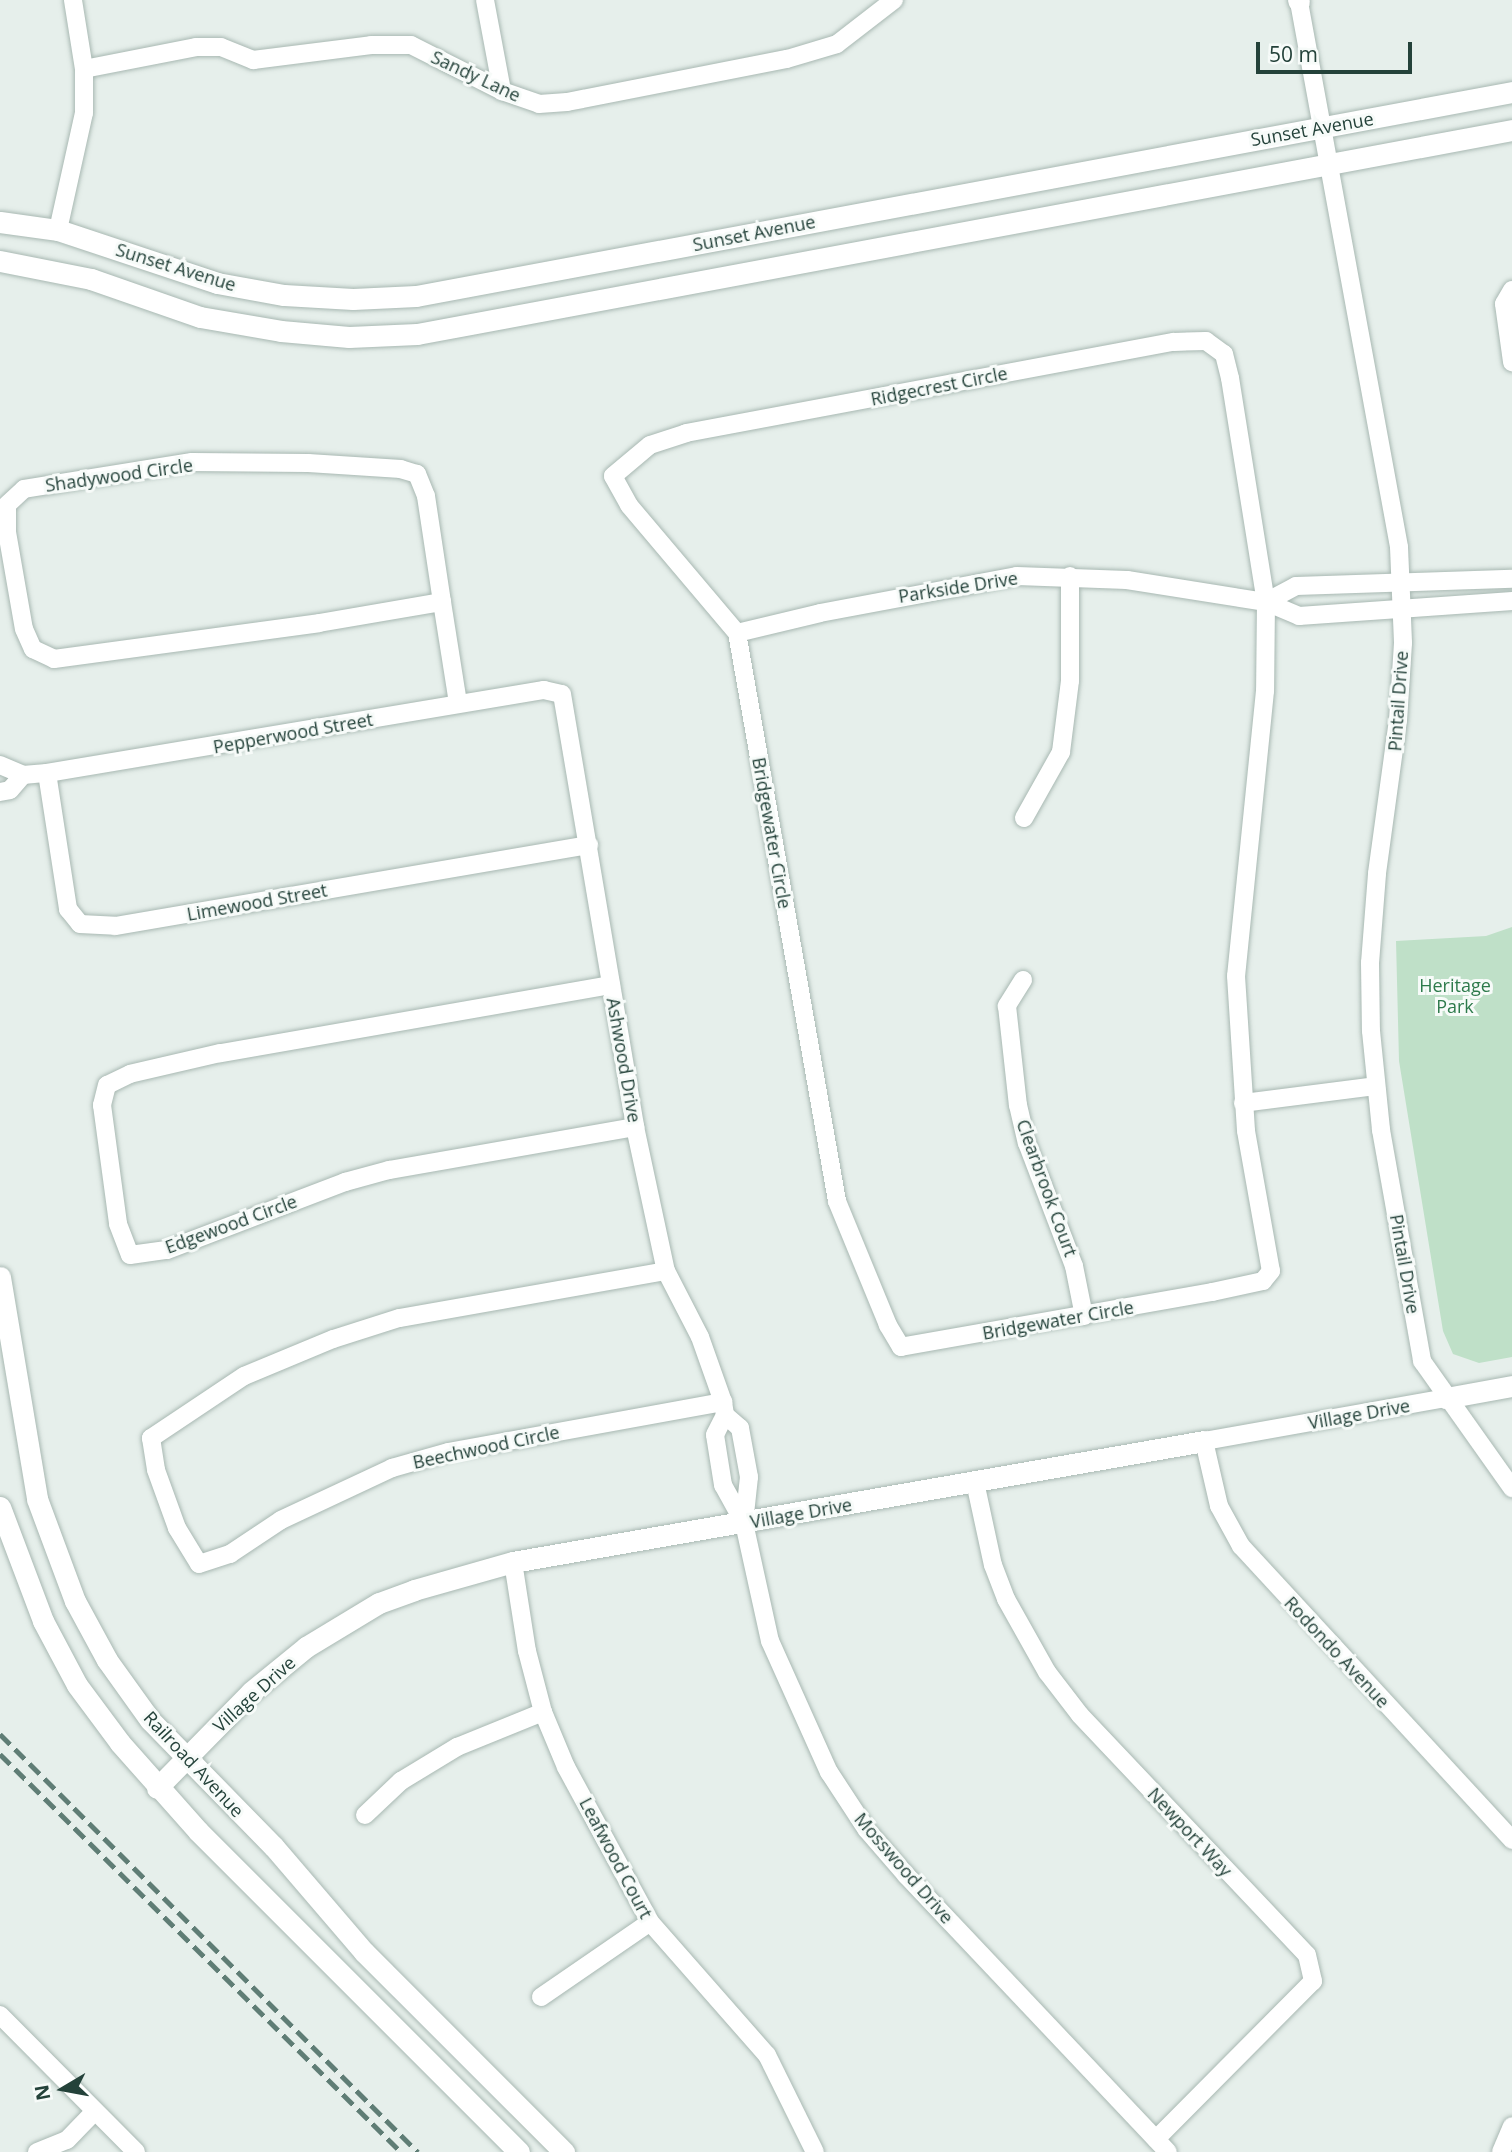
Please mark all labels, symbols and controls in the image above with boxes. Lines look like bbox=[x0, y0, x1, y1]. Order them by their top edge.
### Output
scale bar bbox=[1260, 28, 1416, 72]
text: 50 m bbox=[1269, 40, 1318, 68]
street label: Sandy Lane bbox=[428, 46, 524, 106]
street label: Sunset Avenue bbox=[1249, 108, 1375, 150]
street label: Sunset Avenue bbox=[691, 211, 817, 255]
street label: Sunset Avenue bbox=[113, 238, 239, 296]
street label: Ridgecrest Circle bbox=[869, 362, 1009, 410]
street label: Shadywood Circle bbox=[44, 454, 194, 496]
street label: Parkside Drive bbox=[897, 567, 1019, 607]
street label: Pintail Drive bbox=[1384, 650, 1412, 752]
street label: Pepperwood Street bbox=[211, 708, 375, 758]
street label: Bridgewater Circle bbox=[748, 756, 796, 910]
street label: Limewood Street bbox=[185, 879, 329, 925]
park label: Heritage Park bbox=[1419, 975, 1491, 1018]
street label: Ashwood Drive bbox=[602, 996, 646, 1124]
street label: Clearbrook Court bbox=[1012, 1116, 1082, 1260]
street label: Edgewood Circle bbox=[162, 1190, 300, 1258]
street label: Pintail Drive bbox=[1386, 1213, 1424, 1315]
street label: Bridgewater Circle bbox=[981, 1296, 1135, 1344]
street label: Village Drive bbox=[1306, 1394, 1412, 1434]
street label: Beechwood Circle bbox=[411, 1421, 561, 1473]
street label: Village Drive bbox=[748, 1493, 854, 1533]
street label: Rodondo Avenue bbox=[1280, 1592, 1394, 1712]
street label: Village Drive bbox=[209, 1652, 299, 1736]
street label: Railroad Avenue bbox=[139, 1707, 249, 1821]
street label: Newport Way bbox=[1143, 1783, 1237, 1881]
street label: Leafwood Court bbox=[575, 1794, 657, 1922]
street label: Mosswood Drive bbox=[850, 1808, 958, 1928]
north arrow bbox=[28, 2054, 98, 2124]
text: N bbox=[28, 2083, 56, 2103]

